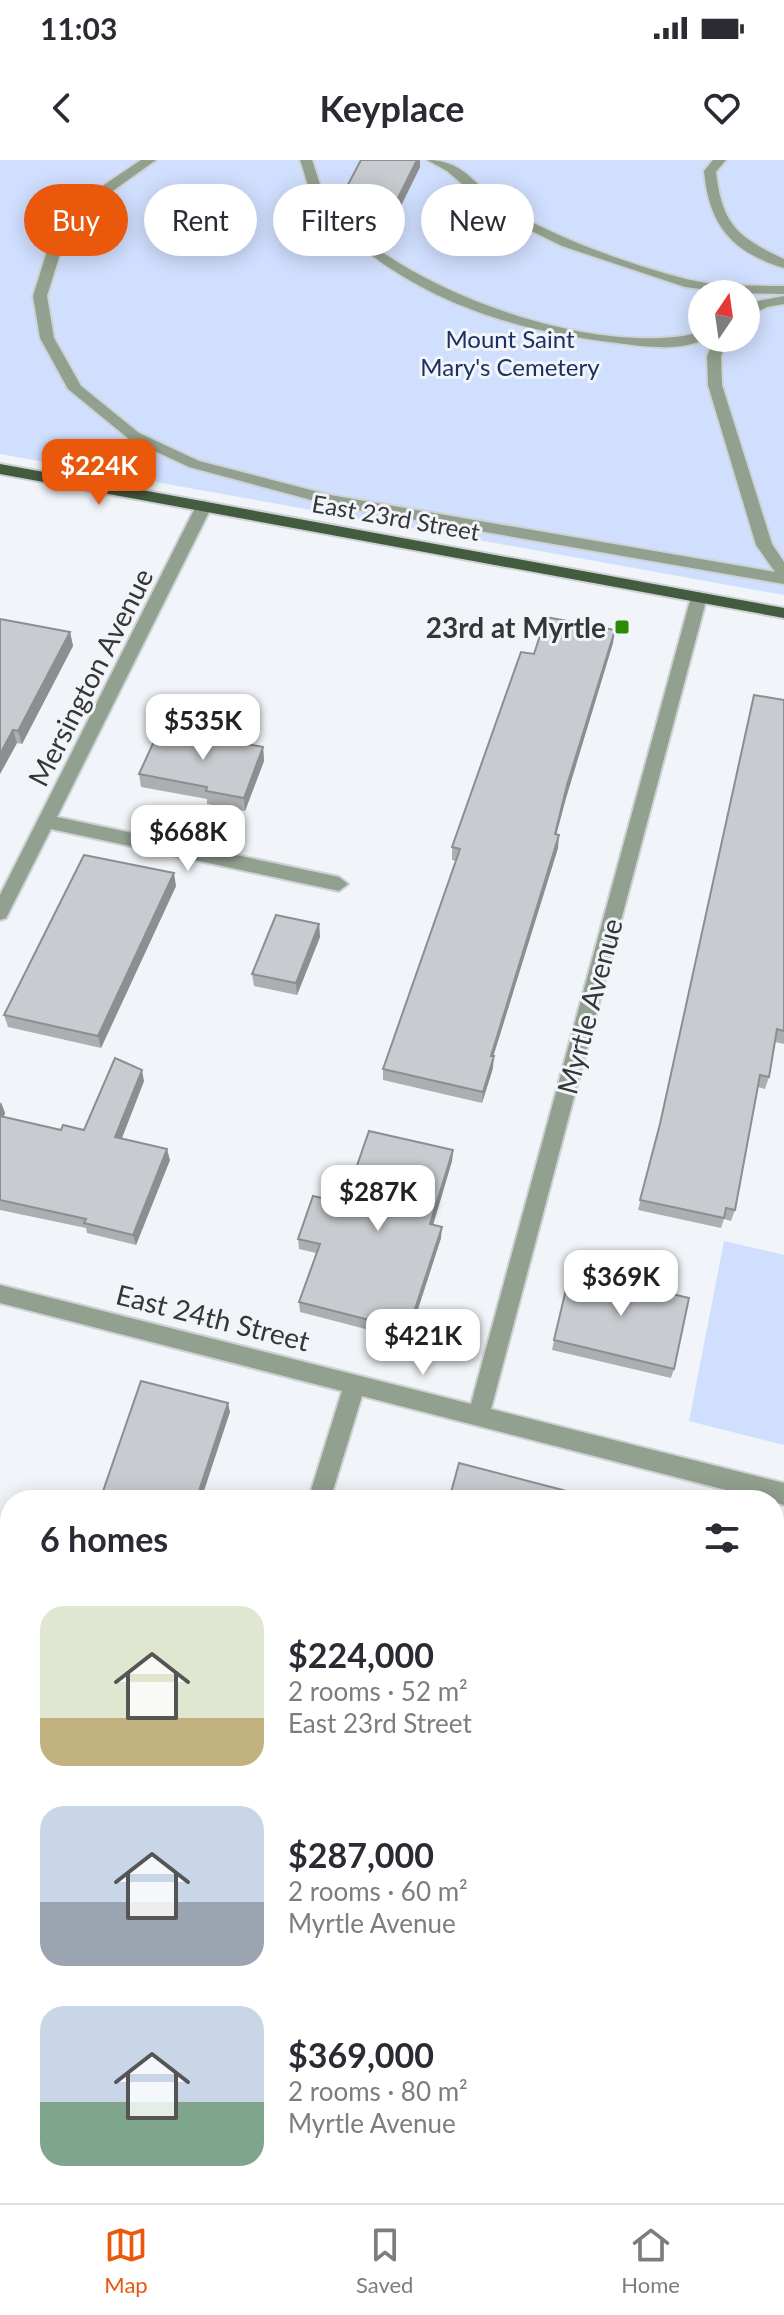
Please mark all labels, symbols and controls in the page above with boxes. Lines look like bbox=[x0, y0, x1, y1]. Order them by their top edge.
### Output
text: 11:03 bbox=[40, 10, 117, 46]
icon: back bbox=[40, 86, 84, 130]
text: Keyplace bbox=[320, 86, 464, 130]
icon: heart bbox=[700, 86, 744, 130]
chip: Buy bbox=[24, 184, 128, 256]
chip: Rent bbox=[144, 184, 257, 256]
chip: Filters bbox=[273, 184, 405, 256]
chip: New bbox=[421, 184, 534, 256]
north arrow bbox=[688, 280, 760, 352]
map controls bbox=[688, 280, 760, 352]
park label: Mount Saint Mary's Cemetery bbox=[420, 324, 600, 381]
pin: $224K bbox=[43, 439, 155, 507]
text: $224K bbox=[60, 449, 138, 481]
street label: East 23rd Street bbox=[310, 488, 482, 546]
street label: Mersington Avenue bbox=[20, 562, 160, 792]
place label: 23rd at Myrtle bbox=[426, 610, 606, 644]
marker: 23rd at Myrtle bbox=[613, 618, 631, 636]
pin: $535K bbox=[147, 694, 259, 762]
text: $535K bbox=[164, 704, 242, 736]
pin: $668K bbox=[132, 805, 244, 873]
text: $668K bbox=[149, 815, 227, 847]
street label: Myrtle Avenue bbox=[549, 914, 629, 1098]
pin: $287K bbox=[322, 1165, 434, 1233]
text: $287K bbox=[339, 1175, 417, 1207]
pin: $369K bbox=[565, 1250, 677, 1318]
text: $369K bbox=[582, 1260, 660, 1292]
street label: East 24th Street bbox=[113, 1277, 313, 1357]
pin: $421K bbox=[367, 1309, 479, 1377]
text: $421K bbox=[384, 1319, 462, 1351]
icon: filters bbox=[700, 1516, 744, 1560]
text: 6 homes bbox=[40, 1518, 168, 1559]
text: $224,000 bbox=[288, 1634, 434, 1675]
icon: home bbox=[104, 1638, 200, 1734]
text: 2 rooms · 52 m² bbox=[288, 1675, 468, 1707]
text: East 23rd Street bbox=[288, 1707, 472, 1739]
text: $287,000 bbox=[288, 1834, 434, 1875]
icon: home bbox=[104, 1838, 200, 1934]
text: 2 rooms · 60 m² bbox=[288, 1875, 468, 1907]
text: Myrtle Avenue bbox=[288, 1907, 456, 1939]
text: $369,000 bbox=[288, 2034, 434, 2075]
icon: home bbox=[104, 2038, 200, 2134]
text: 2 rooms · 80 m² bbox=[288, 2075, 468, 2107]
text: Myrtle Avenue bbox=[288, 2107, 456, 2139]
tab: Map bbox=[104, 2223, 148, 2298]
tab: Saved bbox=[356, 2223, 413, 2298]
tab: Home bbox=[621, 2223, 680, 2298]

